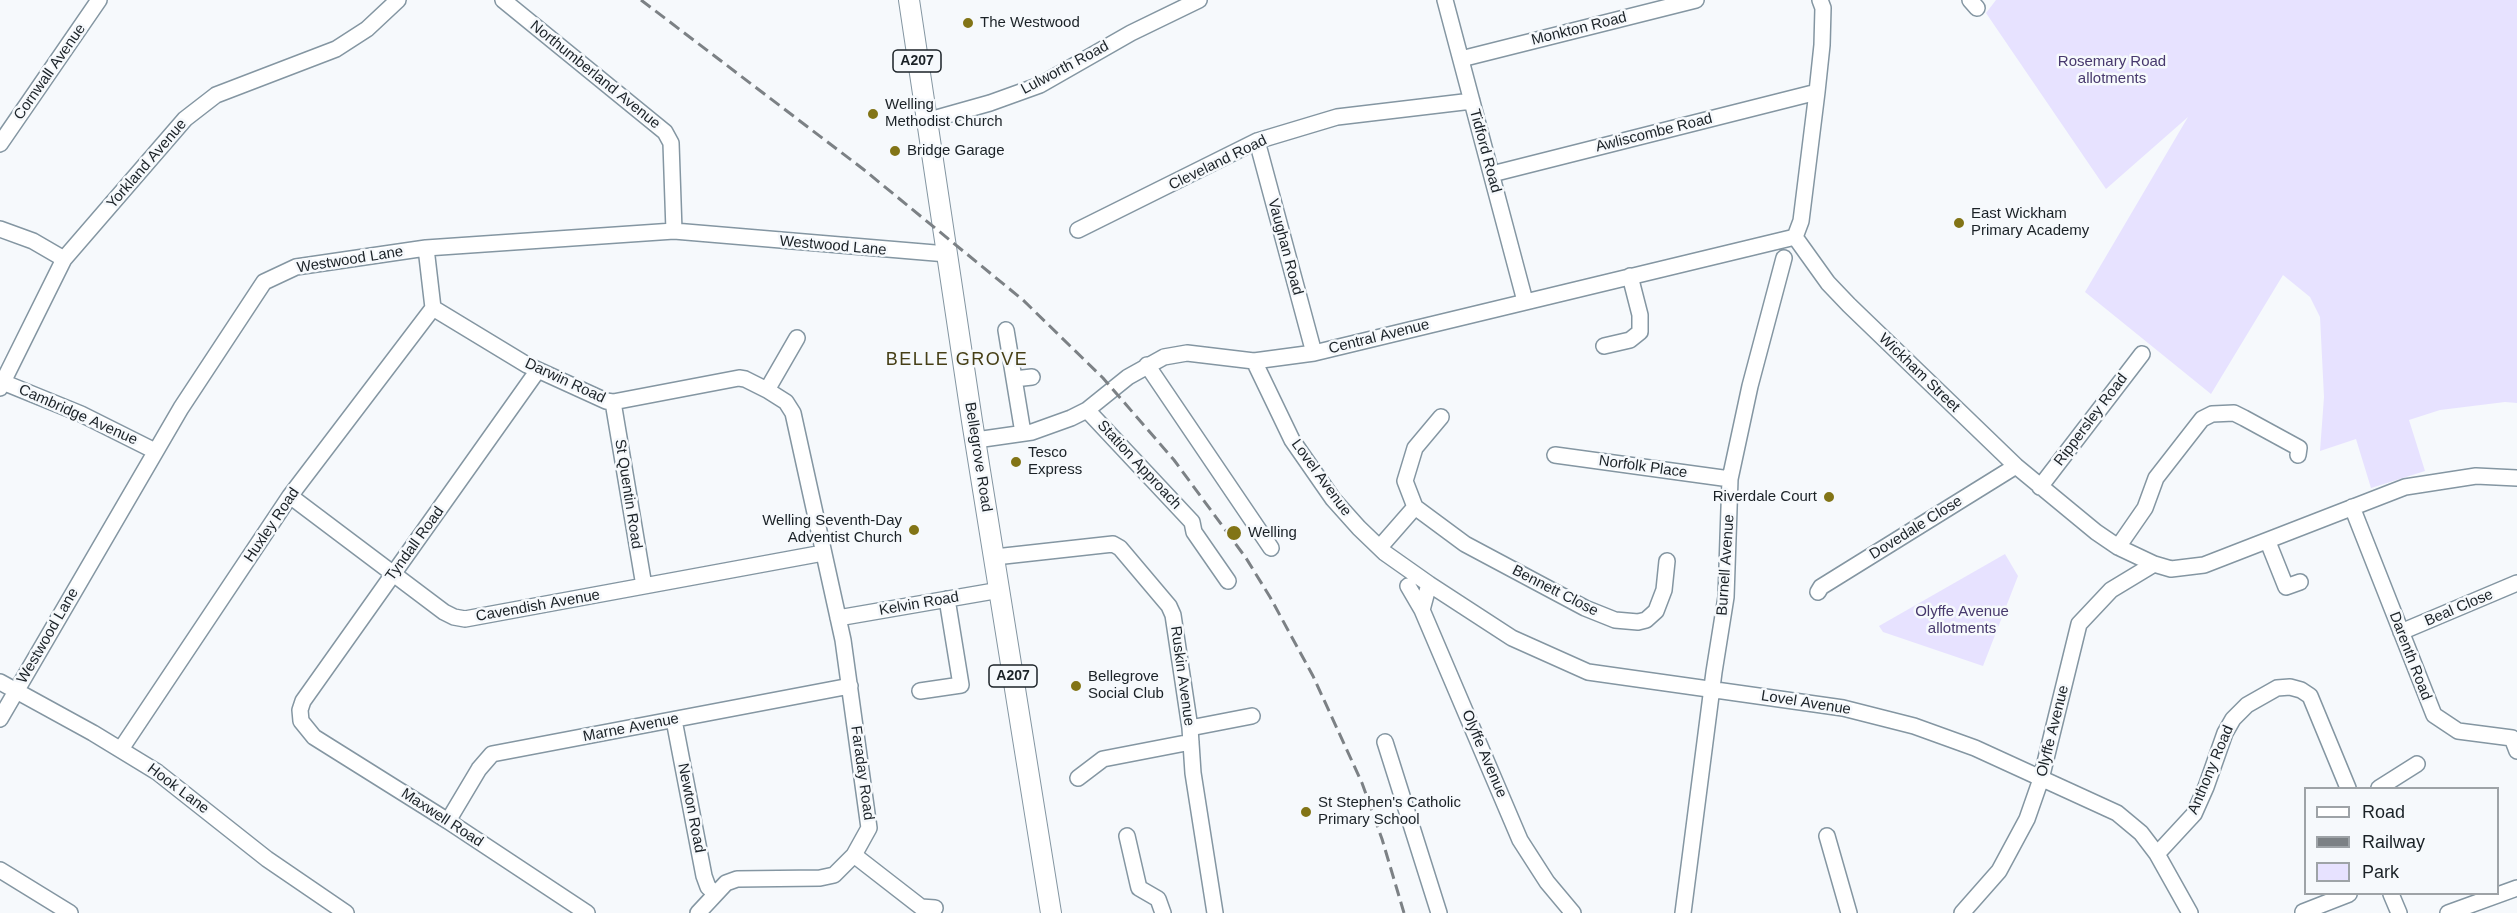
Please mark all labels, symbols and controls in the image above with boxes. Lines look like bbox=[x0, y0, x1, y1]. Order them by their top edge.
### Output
street label: Monkton Road bbox=[1529, 8, 1629, 50]
place label: The Westwood bbox=[980, 14, 1080, 32]
marker: The Westwood bbox=[961, 16, 975, 30]
street label: Northumberland Avenue bbox=[526, 17, 664, 133]
street label: Cornwall Avenue bbox=[10, 21, 90, 123]
street label: Lulworth Road bbox=[1018, 37, 1112, 99]
road number: A207 bbox=[893, 50, 941, 72]
park label: Rosemary Road allotments bbox=[2058, 53, 2166, 88]
place label: Welling Methodist Church bbox=[885, 96, 1003, 131]
marker: Welling Methodist Church bbox=[866, 107, 880, 121]
street label: Tidford Road bbox=[1465, 107, 1505, 195]
street label: Awliscombe Road bbox=[1594, 110, 1714, 156]
street label: Yorkland Avenue bbox=[103, 116, 191, 212]
street label: Cleveland Road bbox=[1166, 132, 1270, 194]
place label: Bridge Garage bbox=[907, 142, 1005, 160]
marker: Bridge Garage bbox=[888, 144, 902, 158]
street label: Vaughan Road bbox=[1263, 197, 1307, 297]
place label: East Wickham Primary Academy bbox=[1971, 205, 2089, 240]
marker: East Wickham Primary Academy bbox=[1952, 216, 1966, 230]
street label: Westwood Lane bbox=[779, 232, 887, 260]
street label: Westwood Lane bbox=[296, 243, 404, 277]
street label: Central Avenue bbox=[1327, 316, 1431, 358]
street label: Wickham Street bbox=[1875, 330, 1963, 416]
district label: BELLE GROVE bbox=[886, 349, 1028, 371]
street label: Darwin Road bbox=[522, 355, 608, 407]
street label: Rippersley Road bbox=[2050, 370, 2132, 470]
street label: Cambridge Avenue bbox=[16, 381, 140, 449]
street label: Bellegrove Road bbox=[960, 401, 996, 513]
street label: Station Approach bbox=[1093, 417, 1185, 513]
street label: Lovel Avenue bbox=[1287, 436, 1355, 520]
street label: St Quentin Road bbox=[610, 438, 646, 550]
place label: Tesco Express bbox=[1028, 444, 1082, 479]
street label: Norfolk Place bbox=[1598, 452, 1688, 482]
marker: Tesco Express bbox=[1009, 455, 1023, 469]
street label: Huxley Road bbox=[241, 484, 303, 566]
place label: Riverdale Court bbox=[1713, 488, 1817, 506]
marker: Riverdale Court bbox=[1822, 490, 1836, 504]
street label: Dovedale Close bbox=[1866, 492, 1966, 564]
street label: Tyndall Road bbox=[382, 503, 448, 585]
place label: Welling Seventh-Day Adventist Church bbox=[762, 512, 902, 547]
street label: Burnell Avenue bbox=[1713, 514, 1739, 616]
marker: Welling Seventh-Day Adventist Church bbox=[907, 523, 921, 537]
marker: Welling bbox=[1225, 524, 1243, 542]
place label: Welling bbox=[1248, 524, 1297, 542]
street label: Bennett Close bbox=[1509, 562, 1601, 620]
street label: Westwood Lane bbox=[13, 585, 83, 687]
street label: Cavendish Avenue bbox=[475, 586, 601, 626]
street label: Beal Close bbox=[2422, 586, 2496, 630]
street label: Kelvin Road bbox=[878, 588, 960, 620]
park label: Olyffe Avenue allotments bbox=[1915, 603, 2009, 638]
street label: Darenth Road bbox=[2385, 609, 2435, 703]
street label: Ruskin Avenue bbox=[1166, 625, 1198, 727]
road number: A207 bbox=[989, 665, 1037, 687]
place label: Bellegrove Social Club bbox=[1088, 668, 1164, 703]
marker: Bellegrove Social Club bbox=[1069, 679, 1083, 693]
street label: Olyffe Avenue bbox=[2033, 683, 2073, 779]
street label: Lovel Avenue bbox=[1760, 687, 1852, 719]
street label: Olyffe Avenue bbox=[1457, 707, 1511, 801]
street label: Marne Avenue bbox=[582, 710, 680, 746]
street label: Anthony Road bbox=[2184, 723, 2238, 817]
street label: Faraday Road bbox=[846, 725, 878, 821]
street label: Hook Lane bbox=[144, 760, 212, 818]
street label: Newton Road bbox=[673, 762, 709, 854]
street label: Maxwell Road bbox=[398, 785, 486, 851]
legend bbox=[2304, 787, 2499, 895]
place label: St Stephen's Catholic Primary School bbox=[1318, 794, 1461, 829]
text: Road bbox=[2362, 802, 2405, 822]
marker: St Stephen's Catholic Primary School bbox=[1299, 805, 1313, 819]
text: Railway bbox=[2362, 832, 2425, 852]
text: Park bbox=[2362, 862, 2399, 882]

